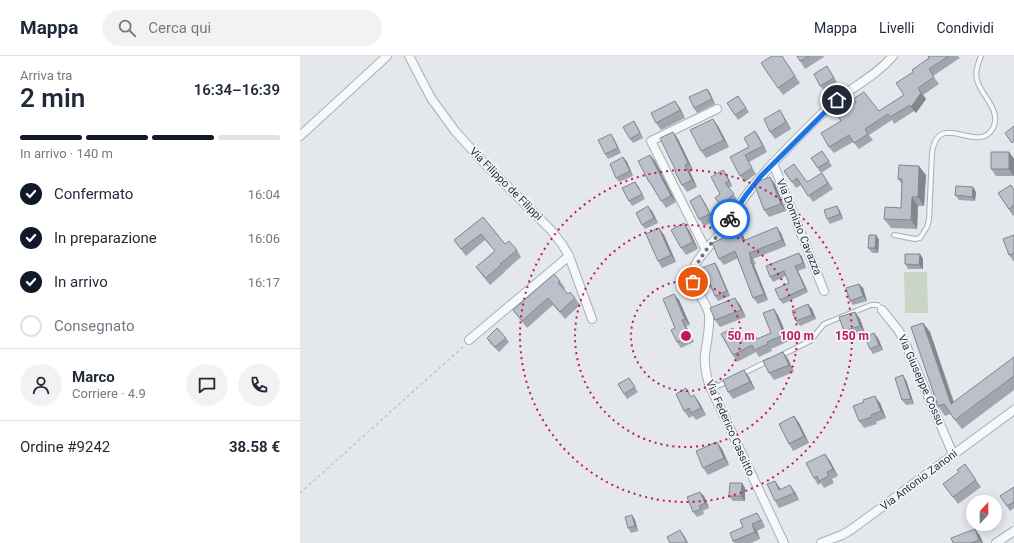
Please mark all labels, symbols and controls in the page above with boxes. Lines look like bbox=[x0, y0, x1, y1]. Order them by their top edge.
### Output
search box bbox=[102, 10, 382, 46]
text: Mappa bbox=[20, 16, 78, 39]
icon: search bbox=[116, 17, 138, 39]
text: Cerca qui bbox=[148, 19, 211, 37]
text: Mappa bbox=[814, 20, 857, 36]
text: Livelli bbox=[879, 20, 914, 36]
text: Condividi bbox=[936, 20, 994, 36]
text: Arriva tra bbox=[20, 68, 72, 83]
text: 16:34–16:39 bbox=[194, 81, 280, 99]
text: 2 min bbox=[20, 83, 85, 113]
pin bbox=[820, 83, 854, 117]
icon: home bbox=[826, 89, 848, 111]
street label: Via Filippo de Filippi bbox=[467, 145, 545, 223]
text: In arrivo · 140 m bbox=[20, 146, 113, 161]
street label: Via Domizio Cavazza bbox=[774, 177, 824, 277]
icon: check bbox=[20, 183, 42, 205]
text: Confermato bbox=[54, 185, 133, 203]
text: 16:04 bbox=[248, 187, 280, 202]
courier bbox=[710, 199, 750, 239]
icon: bike bbox=[719, 208, 741, 230]
icon: check bbox=[20, 227, 42, 249]
text: In preparazione bbox=[54, 229, 157, 247]
text: 16:06 bbox=[248, 231, 280, 246]
pin bbox=[676, 265, 710, 299]
icon: check bbox=[20, 271, 42, 293]
icon: bag bbox=[682, 271, 704, 293]
text: In arrivo bbox=[54, 273, 108, 291]
text: 16:17 bbox=[248, 275, 280, 290]
text: Consegnato bbox=[54, 317, 134, 335]
centre of rings bbox=[679, 329, 693, 343]
text: 50 m bbox=[727, 329, 755, 343]
text: 100 m bbox=[780, 329, 814, 343]
text: 150 m bbox=[835, 329, 869, 343]
street label: Via Giuseppe Cossu bbox=[895, 333, 947, 427]
button: person bbox=[20, 364, 62, 406]
button: chat bbox=[186, 364, 228, 406]
button: phone bbox=[238, 364, 280, 406]
text: Marco bbox=[72, 368, 115, 386]
street label: Via Federico Cassitto bbox=[703, 378, 757, 478]
text: Corriere · 4.9 bbox=[72, 386, 146, 401]
text: Ordine #9242 bbox=[20, 438, 110, 456]
text: 38.58 € bbox=[229, 438, 280, 456]
street label: Via Antonio Zanoni bbox=[878, 447, 960, 513]
north arrow bbox=[966, 495, 1002, 531]
map controls bbox=[966, 495, 1002, 531]

